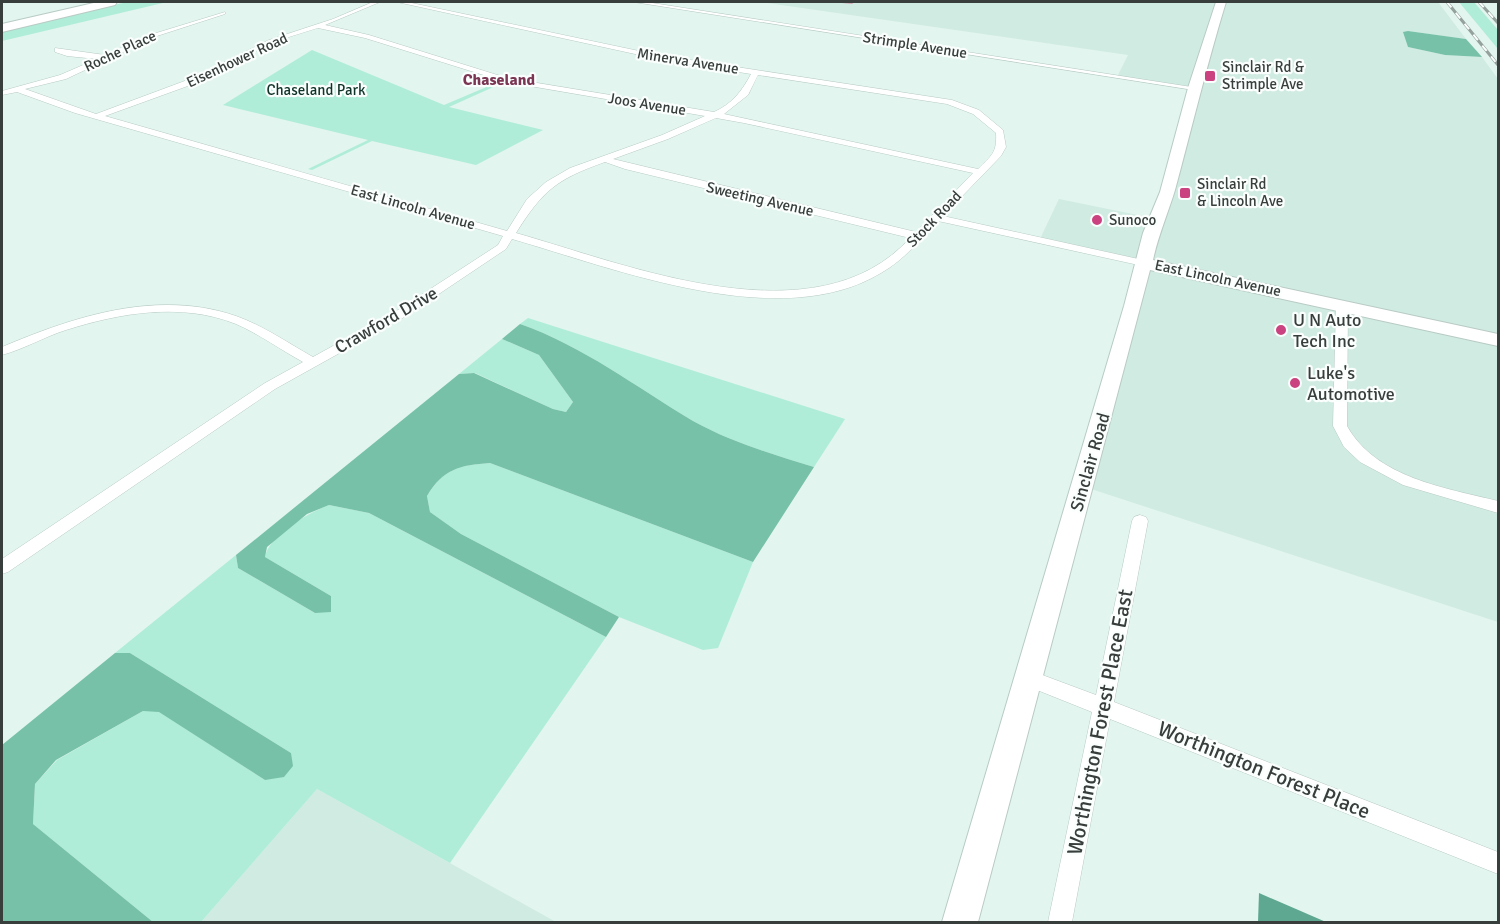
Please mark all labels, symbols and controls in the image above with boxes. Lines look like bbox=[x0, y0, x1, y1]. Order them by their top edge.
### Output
street label: Roche Place bbox=[81, 26, 159, 76]
street label: Strimple Avenue bbox=[862, 28, 968, 62]
street label: Eisenhower Road bbox=[183, 29, 291, 91]
street label: Minerva Avenue bbox=[636, 44, 740, 78]
place label: Sinclair Rd & Strimple Ave bbox=[1222, 58, 1305, 93]
marker: Sinclair Rd & Strimple Ave bbox=[1203, 69, 1217, 83]
district label: Chaseland bbox=[463, 70, 536, 90]
park label: Chaseland Park bbox=[266, 81, 366, 99]
street label: Joos Avenue bbox=[607, 89, 687, 119]
place label: Sinclair Rd & Lincoln Ave bbox=[1197, 175, 1283, 210]
street label: Sweeting Avenue bbox=[705, 178, 815, 220]
street label: East Lincoln Avenue bbox=[349, 181, 477, 233]
marker: Sinclair Rd & Lincoln Ave bbox=[1178, 186, 1192, 200]
street label: Stock Road bbox=[903, 187, 965, 251]
place label: Sunoco bbox=[1109, 211, 1157, 229]
marker: Sunoco bbox=[1090, 213, 1104, 227]
street label: East Lincoln Avenue bbox=[1153, 256, 1283, 300]
street label: Crawford Drive bbox=[331, 282, 441, 358]
place label: U N Auto Tech Inc bbox=[1293, 309, 1361, 352]
marker: U N Auto Tech Inc bbox=[1274, 323, 1288, 337]
place label: Luke's Automotive bbox=[1307, 362, 1395, 405]
marker: Luke's Automotive bbox=[1288, 376, 1302, 390]
street label: Sinclair Road bbox=[1065, 410, 1115, 514]
street label: Worthington Forest Place East bbox=[1061, 587, 1139, 857]
street label: Worthington Forest Place bbox=[1154, 716, 1374, 824]

